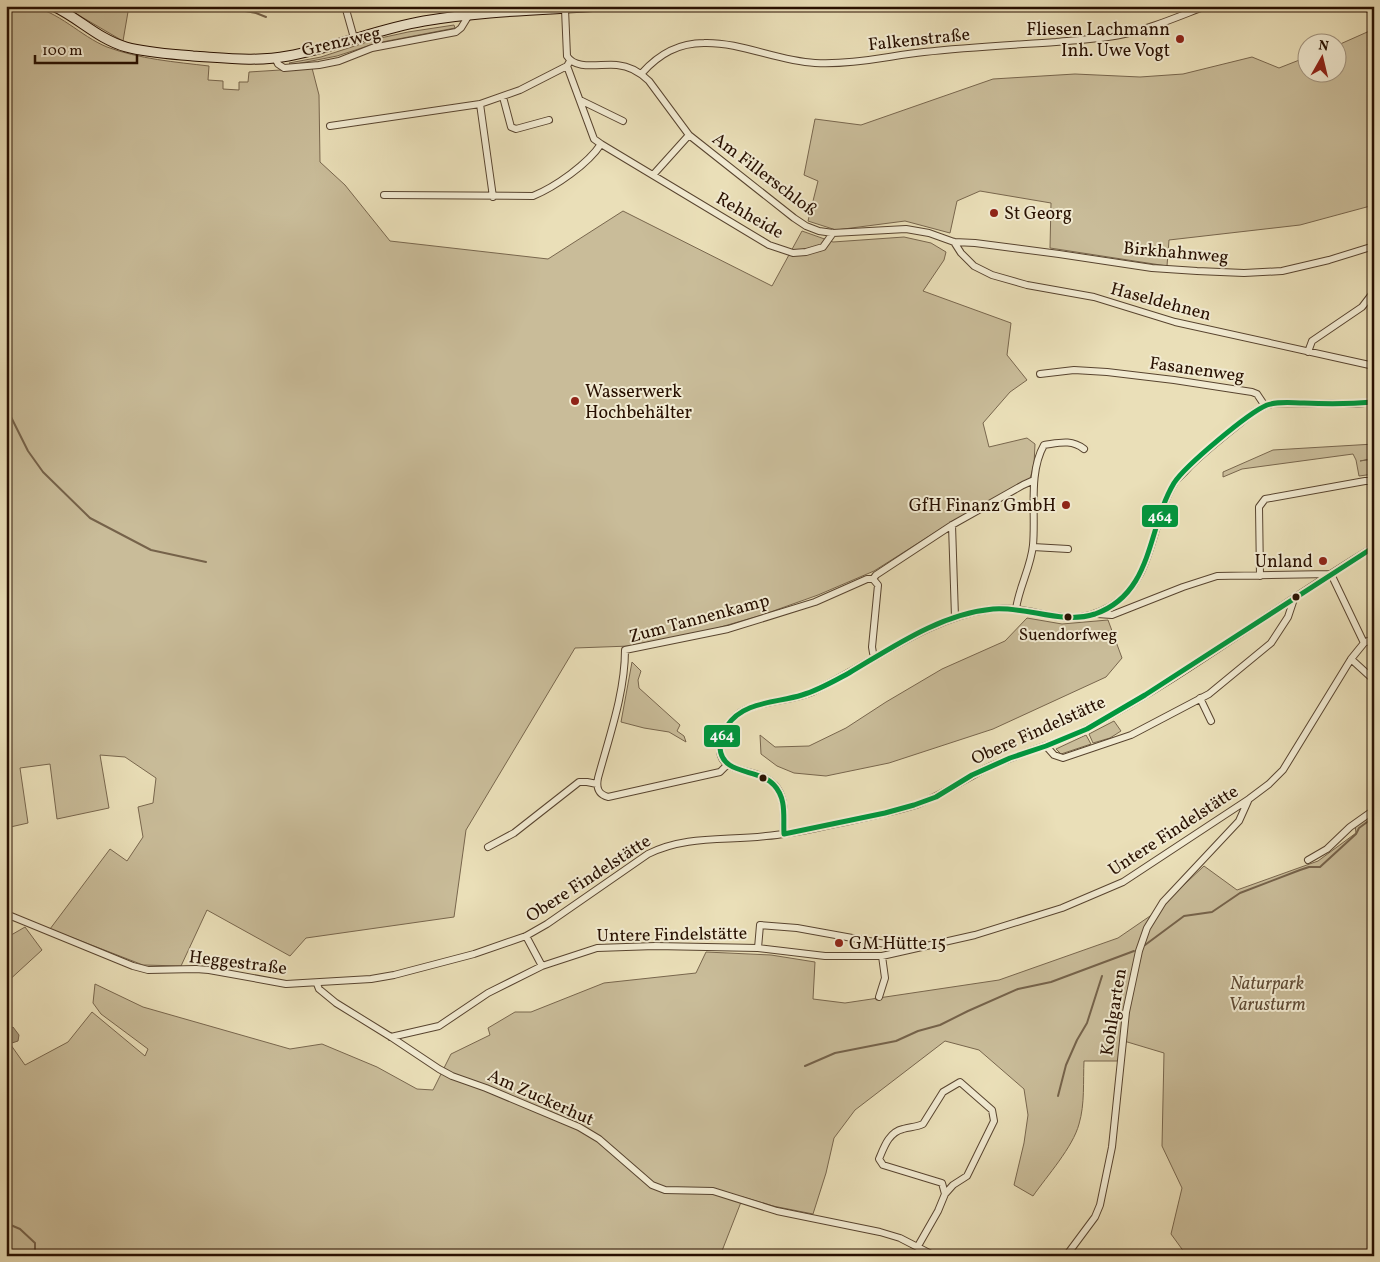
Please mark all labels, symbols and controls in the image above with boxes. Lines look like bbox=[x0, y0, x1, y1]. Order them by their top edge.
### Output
place label: Fliesen Lachmann Inh. Uwe Vogt bbox=[1026, 18, 1170, 64]
street label: Grenzweg bbox=[299, 21, 383, 64]
street label: Falkenstraße bbox=[867, 23, 971, 58]
scale bar bbox=[35, 32, 138, 64]
north arrow bbox=[1298, 32, 1348, 82]
marker: Fliesen Lachmann Inh. Uwe Vogt bbox=[1174, 33, 1186, 45]
text: N bbox=[1317, 36, 1330, 57]
text: 100 m bbox=[42, 41, 82, 62]
street label: Am Fillerschloß bbox=[706, 127, 822, 223]
street label: Rehheide bbox=[711, 187, 788, 246]
place label: St Georg bbox=[1004, 202, 1072, 227]
marker: St Georg bbox=[988, 207, 1000, 219]
street label: Birkhahnweg bbox=[1122, 236, 1230, 271]
street label: Haseldehnen bbox=[1107, 277, 1214, 328]
street label: Fasanenweg bbox=[1148, 351, 1246, 390]
place label: Wasserwerk Hochbehälter bbox=[585, 380, 693, 426]
marker: Wasserwerk Hochbehälter bbox=[569, 395, 581, 407]
place label: GfH Finanz GmbH bbox=[909, 494, 1056, 519]
marker: GfH Finanz GmbH bbox=[1060, 499, 1072, 511]
line badge: 464 bbox=[1141, 504, 1179, 528]
text: 464 bbox=[1148, 508, 1173, 527]
place label: Unland bbox=[1255, 550, 1313, 575]
marker: Unland bbox=[1317, 555, 1329, 567]
street label: Zum Tannenkamp bbox=[626, 589, 773, 650]
unlabelled marker bbox=[1291, 592, 1301, 602]
marker: Suendorfweg bbox=[1063, 612, 1073, 622]
place label: Suendorfweg bbox=[1019, 624, 1117, 647]
street label: Obere Findelstätte bbox=[968, 691, 1110, 772]
line badge: 464 bbox=[703, 724, 741, 748]
text: 464 bbox=[710, 727, 735, 746]
unlabelled marker bbox=[758, 773, 768, 783]
street label: Untere Findelstätte bbox=[1104, 780, 1244, 883]
street label: Obere Findelstätte bbox=[521, 829, 656, 929]
street label: Untere Findelstätte bbox=[597, 922, 748, 949]
place label: GM Hütte 15 bbox=[849, 932, 946, 957]
marker: GM Hütte 15 bbox=[833, 937, 845, 949]
street label: Heggestraße bbox=[187, 945, 288, 982]
street label: Kohlgarten bbox=[1095, 967, 1134, 1058]
park label: Naturpark Varusturm bbox=[1228, 972, 1306, 1018]
street label: Am Zuckerhut bbox=[483, 1064, 598, 1133]

